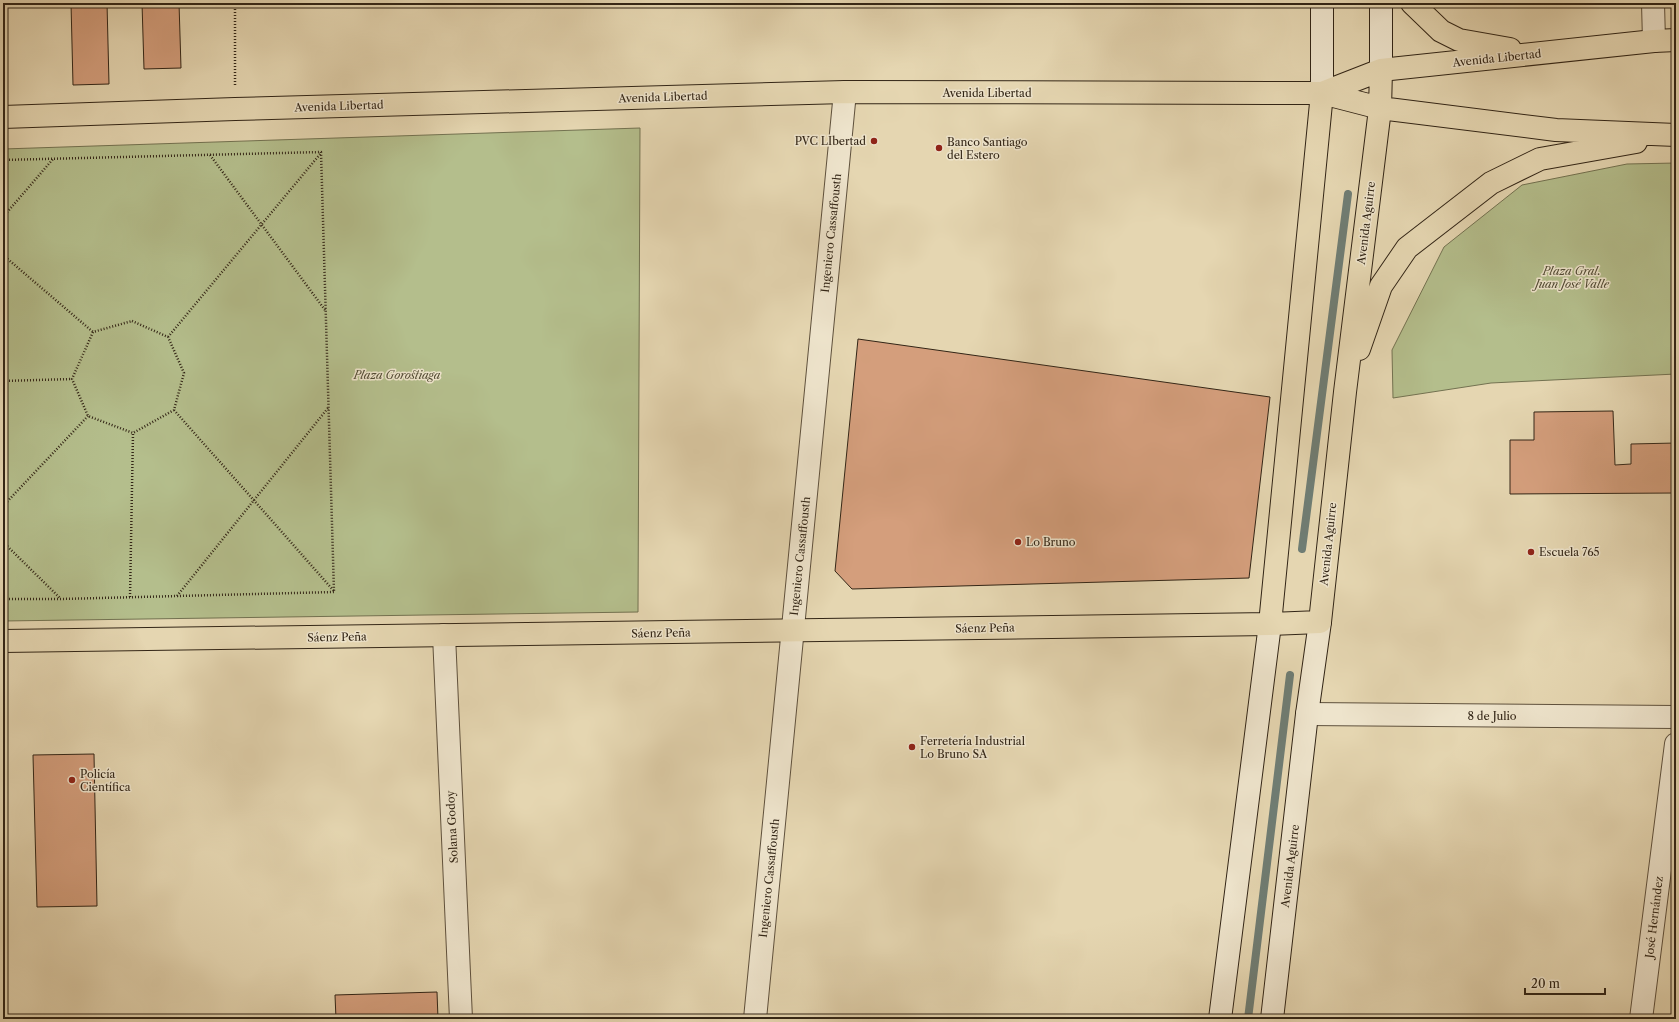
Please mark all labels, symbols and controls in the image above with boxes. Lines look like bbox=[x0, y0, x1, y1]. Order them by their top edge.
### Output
street label: Avenida Libertad bbox=[1451, 46, 1542, 70]
street label: Avenida Libertad bbox=[941, 86, 1032, 100]
street label: Avenida Libertad bbox=[617, 88, 708, 106]
street label: Avenida Libertad bbox=[293, 97, 384, 115]
place label: PVC LIbertad bbox=[795, 134, 866, 148]
place label: Banco Santiago del Estero bbox=[947, 135, 1028, 162]
marker: PVC LIbertad bbox=[869, 136, 879, 146]
marker: Banco Santiago del Estero bbox=[934, 143, 944, 153]
street label: Ingeniero Cassaffousth bbox=[818, 173, 844, 293]
street label: Avenida Aguirre bbox=[1354, 181, 1378, 266]
park label: Plaza Gral. Juan José Valle bbox=[1532, 264, 1610, 291]
park label: Plaza Gorostiaga bbox=[353, 368, 441, 382]
street label: Ingeniero Cassaffousth bbox=[787, 496, 813, 616]
street label: Avenida Aguirre bbox=[1317, 502, 1339, 587]
place label: Lo Bruno bbox=[1026, 535, 1076, 549]
marker: Lo Bruno bbox=[1013, 537, 1023, 547]
place label: Escuela 765 bbox=[1539, 545, 1600, 559]
marker: Escuela 765 bbox=[1526, 547, 1536, 557]
street label: Sáenz Peña bbox=[955, 620, 1015, 636]
street label: Sáenz Peña bbox=[631, 625, 691, 641]
street label: Sáenz Peña bbox=[307, 629, 367, 645]
street label: 8 de Julio bbox=[1467, 709, 1517, 723]
place label: Ferretería Industrial Lo Bruno SA bbox=[920, 734, 1026, 761]
marker: Ferretería Industrial Lo Bruno SA bbox=[907, 742, 917, 752]
place label: Policía Científica bbox=[80, 767, 131, 794]
marker: Policía Científica bbox=[67, 775, 77, 785]
street label: Solana Godoy bbox=[443, 789, 461, 864]
street label: Ingeniero Cassaffousth bbox=[756, 818, 782, 938]
street label: Avenida Aguirre bbox=[1278, 824, 1302, 909]
street label: José Hernández bbox=[1642, 875, 1666, 961]
scale bar bbox=[1525, 970, 1605, 996]
text: 20 m bbox=[1531, 976, 1560, 991]

